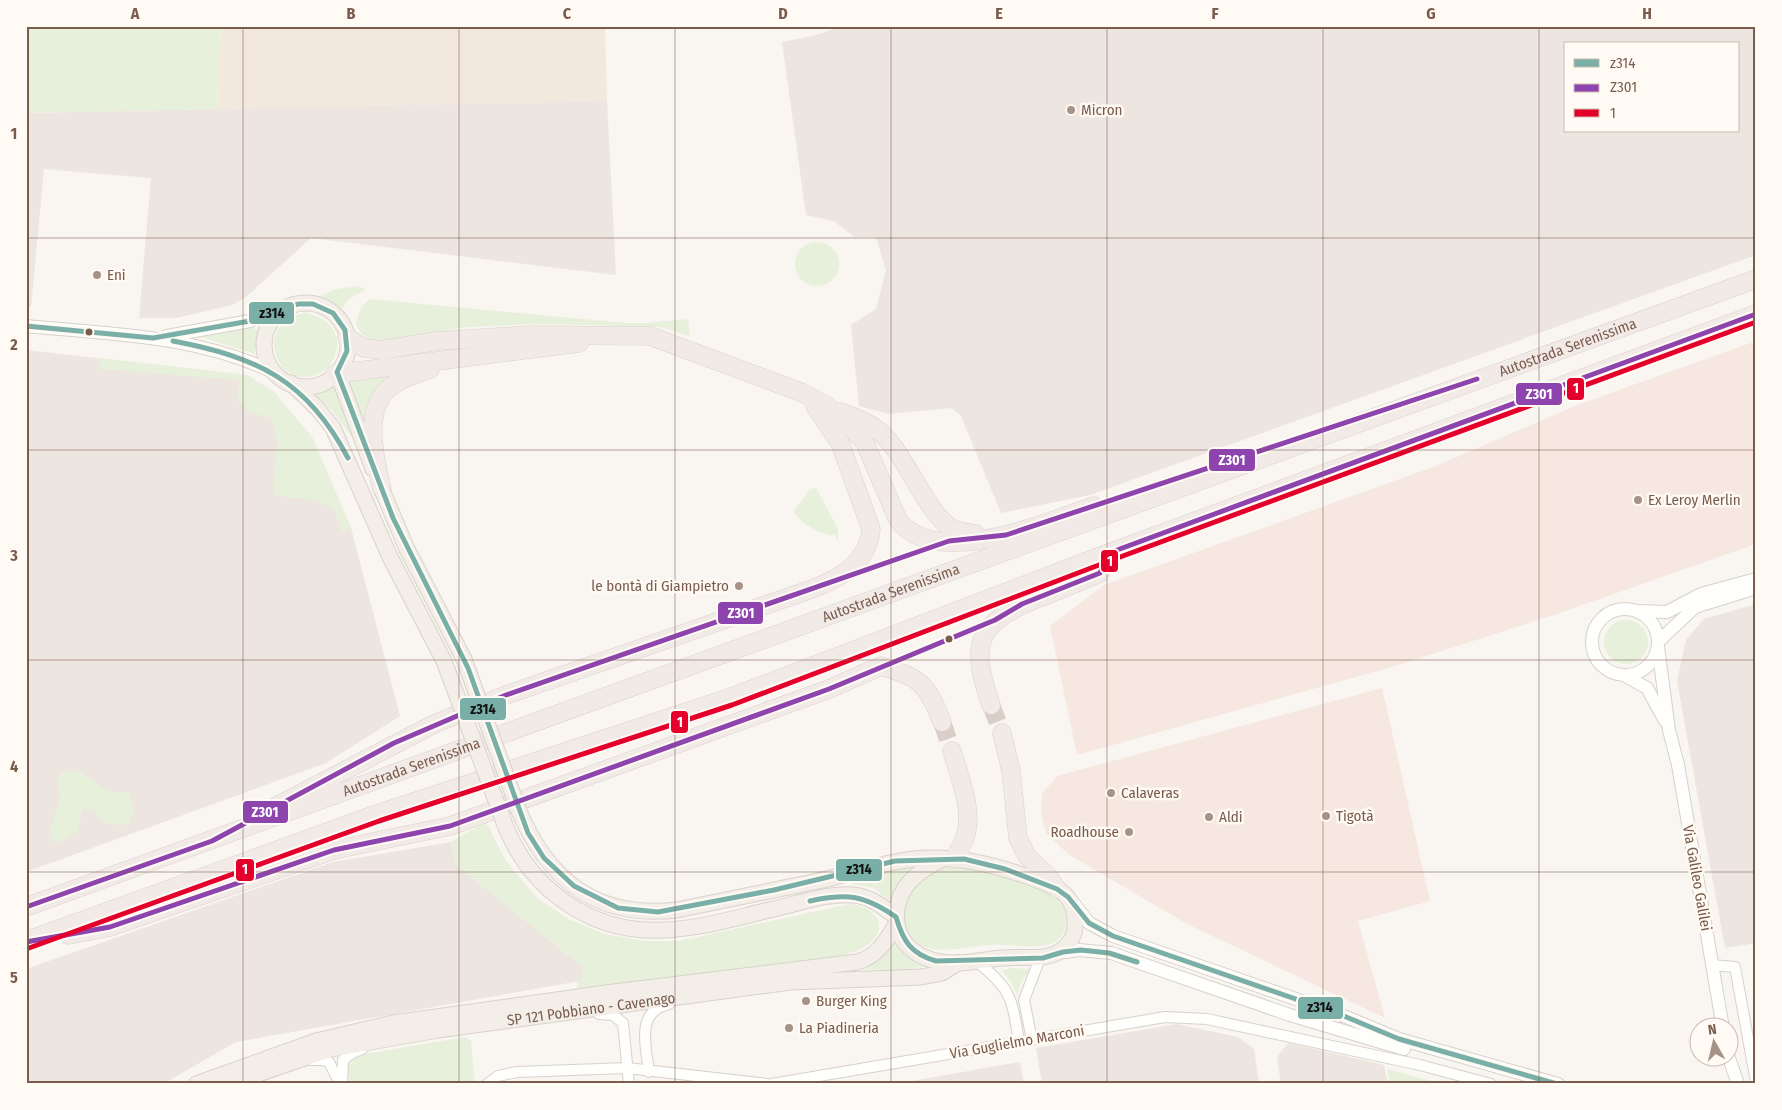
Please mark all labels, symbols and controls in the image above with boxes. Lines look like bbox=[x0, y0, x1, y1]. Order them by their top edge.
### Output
text: A bbox=[130, 4, 140, 23]
text: B bbox=[347, 4, 356, 23]
text: C bbox=[563, 4, 572, 23]
text: D bbox=[778, 4, 788, 23]
text: E bbox=[995, 4, 1003, 23]
text: F bbox=[1211, 4, 1219, 23]
text: G bbox=[1426, 4, 1436, 23]
text: H bbox=[1642, 4, 1652, 23]
legend bbox=[1564, 42, 1740, 132]
text: z314 bbox=[1610, 54, 1635, 72]
text: Z301 bbox=[1610, 78, 1637, 96]
place label: Micron bbox=[1081, 101, 1122, 119]
marker: Micron bbox=[1065, 104, 1077, 116]
text: 1 bbox=[1610, 104, 1616, 122]
text: 1 bbox=[11, 124, 17, 143]
place label: Eni bbox=[107, 266, 126, 284]
marker: Eni bbox=[91, 269, 103, 281]
line badge: z314 bbox=[248, 301, 295, 325]
text: z314 bbox=[259, 305, 285, 322]
street label: Autostrada Serenissima bbox=[1496, 314, 1639, 381]
unlabelled marker bbox=[84, 327, 94, 337]
text: 2 bbox=[9, 335, 18, 354]
line badge: 1 bbox=[1566, 377, 1585, 401]
text: 1 bbox=[1573, 380, 1579, 397]
line badge: Z301 bbox=[1515, 382, 1563, 406]
text: Z301 bbox=[1526, 386, 1552, 403]
line badge: Z301 bbox=[1208, 448, 1256, 472]
text: Z301 bbox=[1219, 452, 1245, 469]
place label: Ex Leroy Merlin bbox=[1648, 491, 1741, 509]
marker: Ex Leroy Merlin bbox=[1632, 494, 1644, 506]
text: 3 bbox=[9, 546, 18, 565]
line badge: 1 bbox=[1100, 549, 1119, 573]
text: 1 bbox=[1107, 553, 1113, 570]
street label: Autostrada Serenissima bbox=[820, 560, 962, 626]
place label: le bontà di Giampietro bbox=[591, 577, 729, 595]
marker: le bontà di Giampietro bbox=[733, 580, 745, 592]
line badge: Z301 bbox=[717, 601, 764, 625]
text: Z301 bbox=[728, 605, 754, 622]
unlabelled marker bbox=[944, 634, 954, 644]
line badge: z314 bbox=[459, 697, 507, 721]
text: z314 bbox=[470, 701, 496, 718]
line badge: 1 bbox=[670, 710, 689, 734]
text: 1 bbox=[677, 714, 683, 731]
street label: Autostrada Serenissima bbox=[340, 734, 483, 800]
text: 4 bbox=[10, 757, 18, 776]
place label: Calaveras bbox=[1121, 784, 1179, 802]
marker: Calaveras bbox=[1105, 787, 1117, 799]
line badge: Z301 bbox=[242, 800, 289, 824]
text: Z301 bbox=[252, 804, 278, 821]
place label: Tigotà bbox=[1336, 807, 1374, 825]
place label: Aldi bbox=[1219, 808, 1243, 826]
marker: Tigotà bbox=[1320, 810, 1332, 822]
marker: Aldi bbox=[1203, 811, 1215, 823]
place label: Roadhouse bbox=[1050, 823, 1119, 841]
street label: Via Galileo Galilei bbox=[1679, 824, 1715, 932]
marker: Roadhouse bbox=[1123, 826, 1135, 838]
line badge: 1 bbox=[235, 858, 255, 882]
line badge: z314 bbox=[835, 858, 883, 882]
text: 1 bbox=[242, 861, 248, 878]
text: z314 bbox=[846, 861, 872, 878]
text: 5 bbox=[10, 968, 18, 987]
street label: SP 121 Pobbiano - Cavenago bbox=[506, 989, 676, 1030]
place label: Burger King bbox=[816, 992, 887, 1010]
marker: Burger King bbox=[800, 995, 812, 1007]
line badge: z314 bbox=[1297, 996, 1344, 1020]
text: z314 bbox=[1307, 999, 1333, 1016]
north arrow bbox=[1690, 1018, 1740, 1068]
place label: La Piadineria bbox=[799, 1019, 879, 1037]
street label: Via Guglielmo Marconi bbox=[948, 1021, 1086, 1063]
text: N bbox=[1707, 1021, 1718, 1039]
marker: La Piadineria bbox=[783, 1022, 795, 1034]

